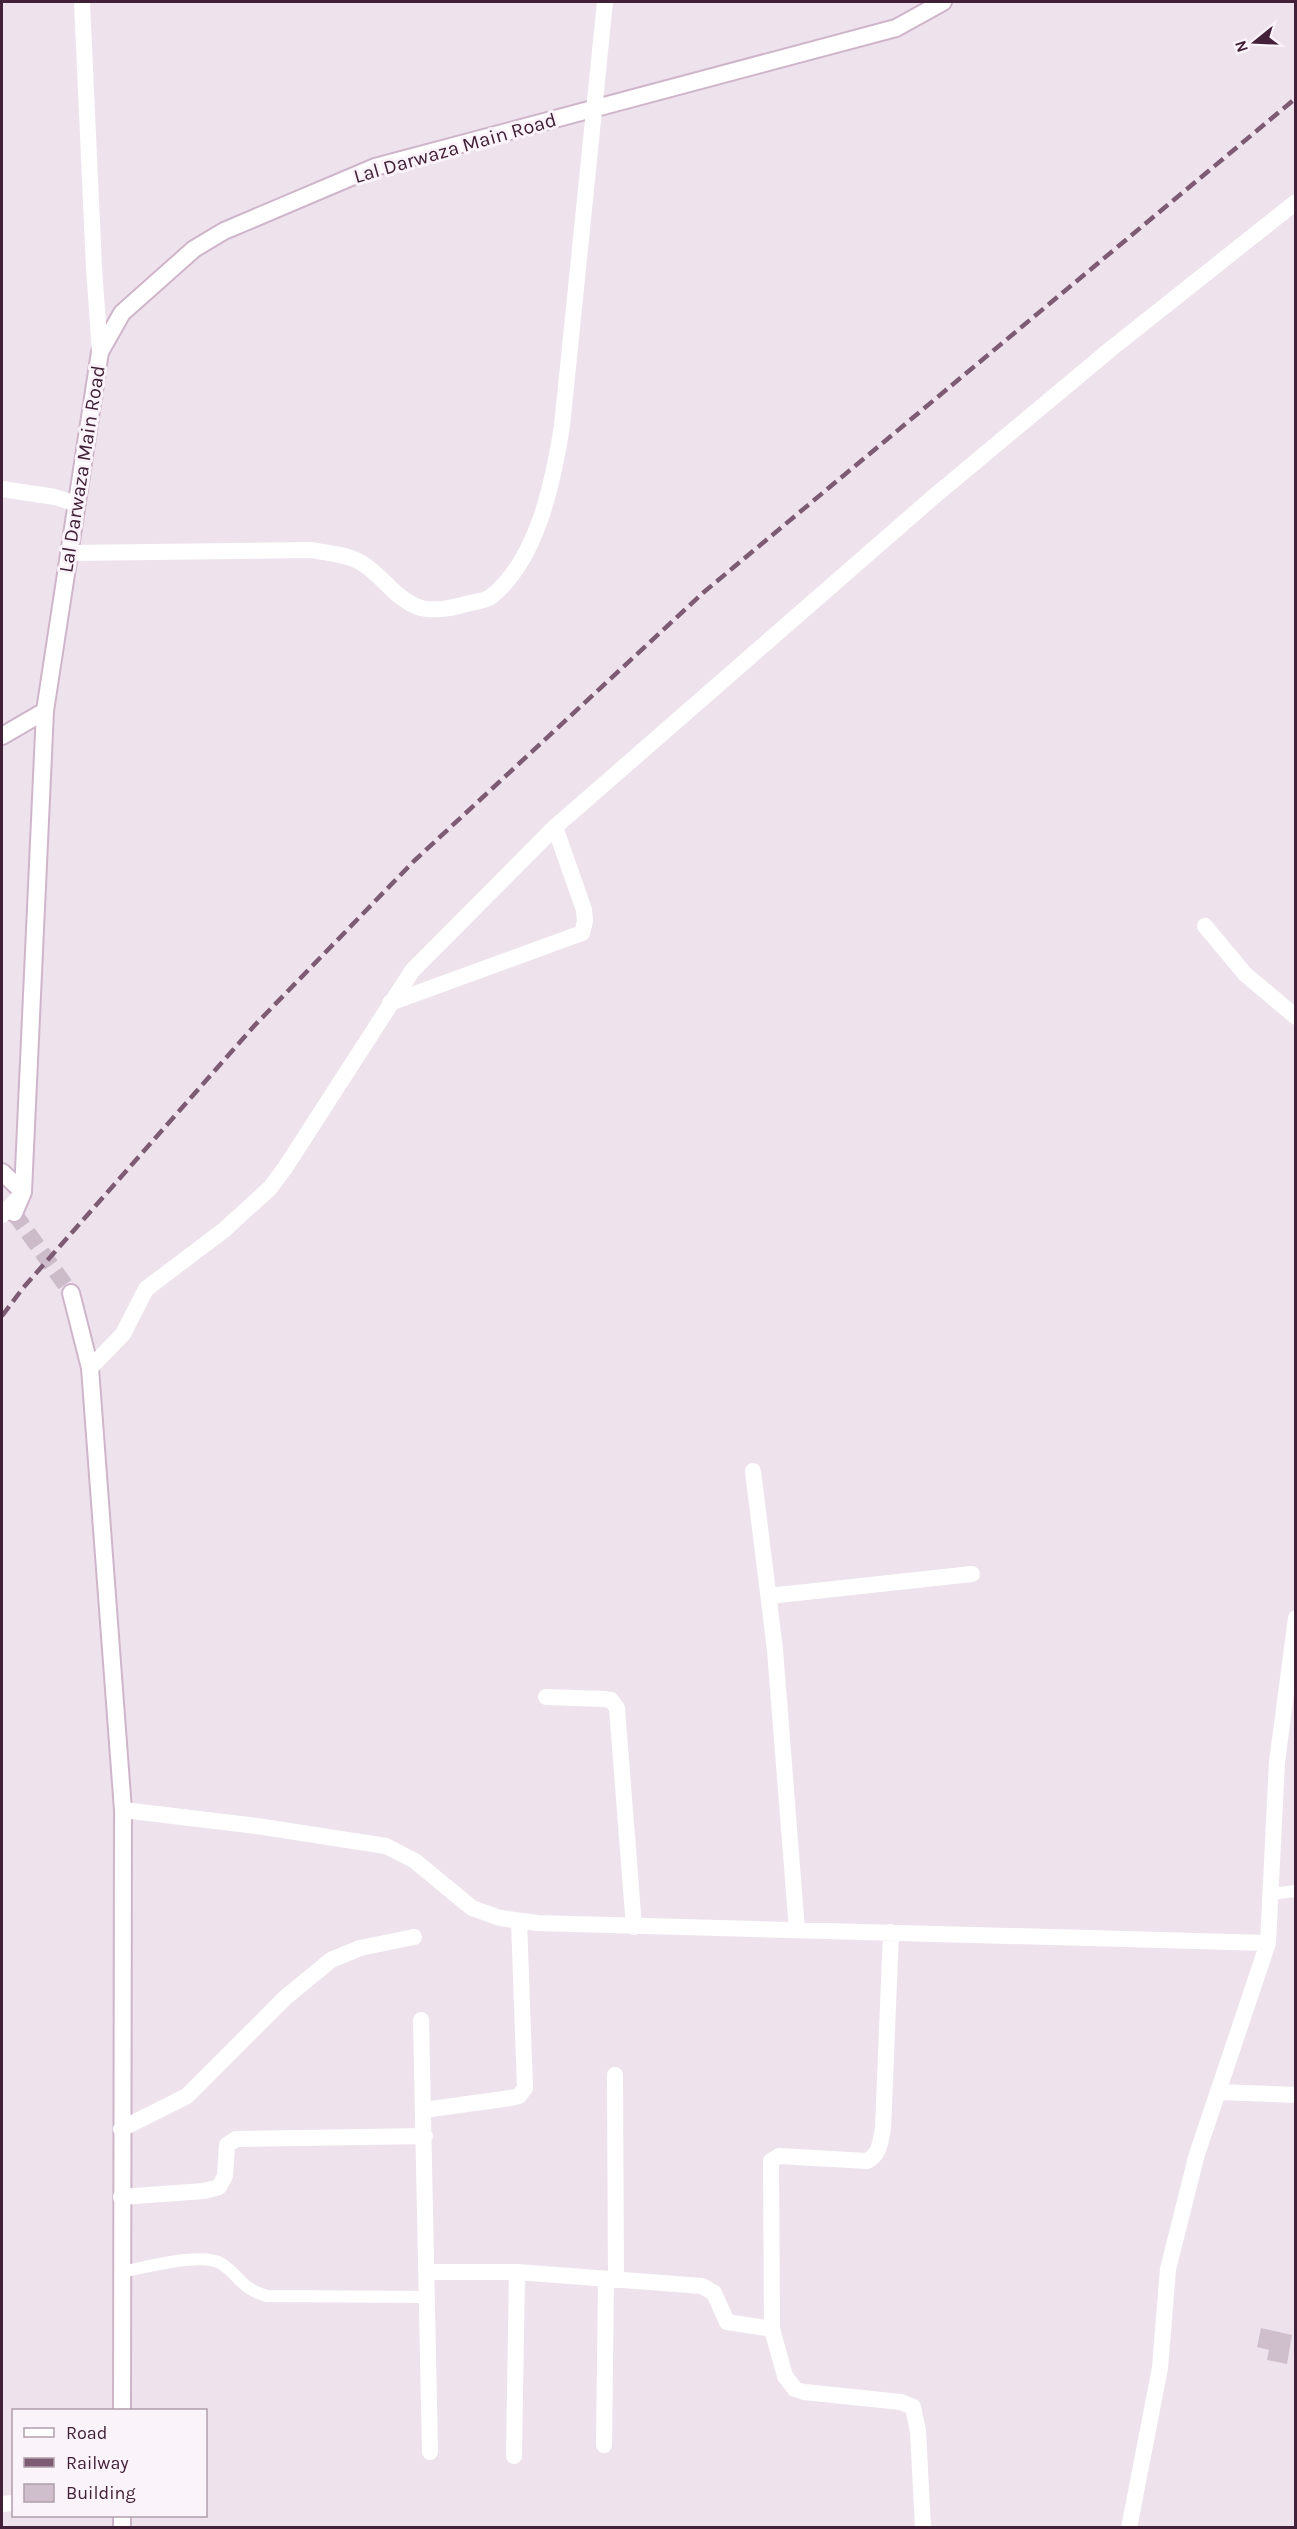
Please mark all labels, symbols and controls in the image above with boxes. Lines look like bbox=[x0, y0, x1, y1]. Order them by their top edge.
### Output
north arrow bbox=[1225, 12, 1285, 72]
text: N bbox=[1230, 38, 1252, 55]
street label: Lal Darwaza Main Road bbox=[351, 108, 559, 188]
street label: Lal Darwaza Main Road bbox=[54, 364, 110, 574]
legend bbox=[12, 2409, 207, 2517]
text: Road bbox=[66, 2422, 107, 2444]
text: Railway bbox=[66, 2452, 129, 2474]
text: Building bbox=[66, 2482, 136, 2504]

